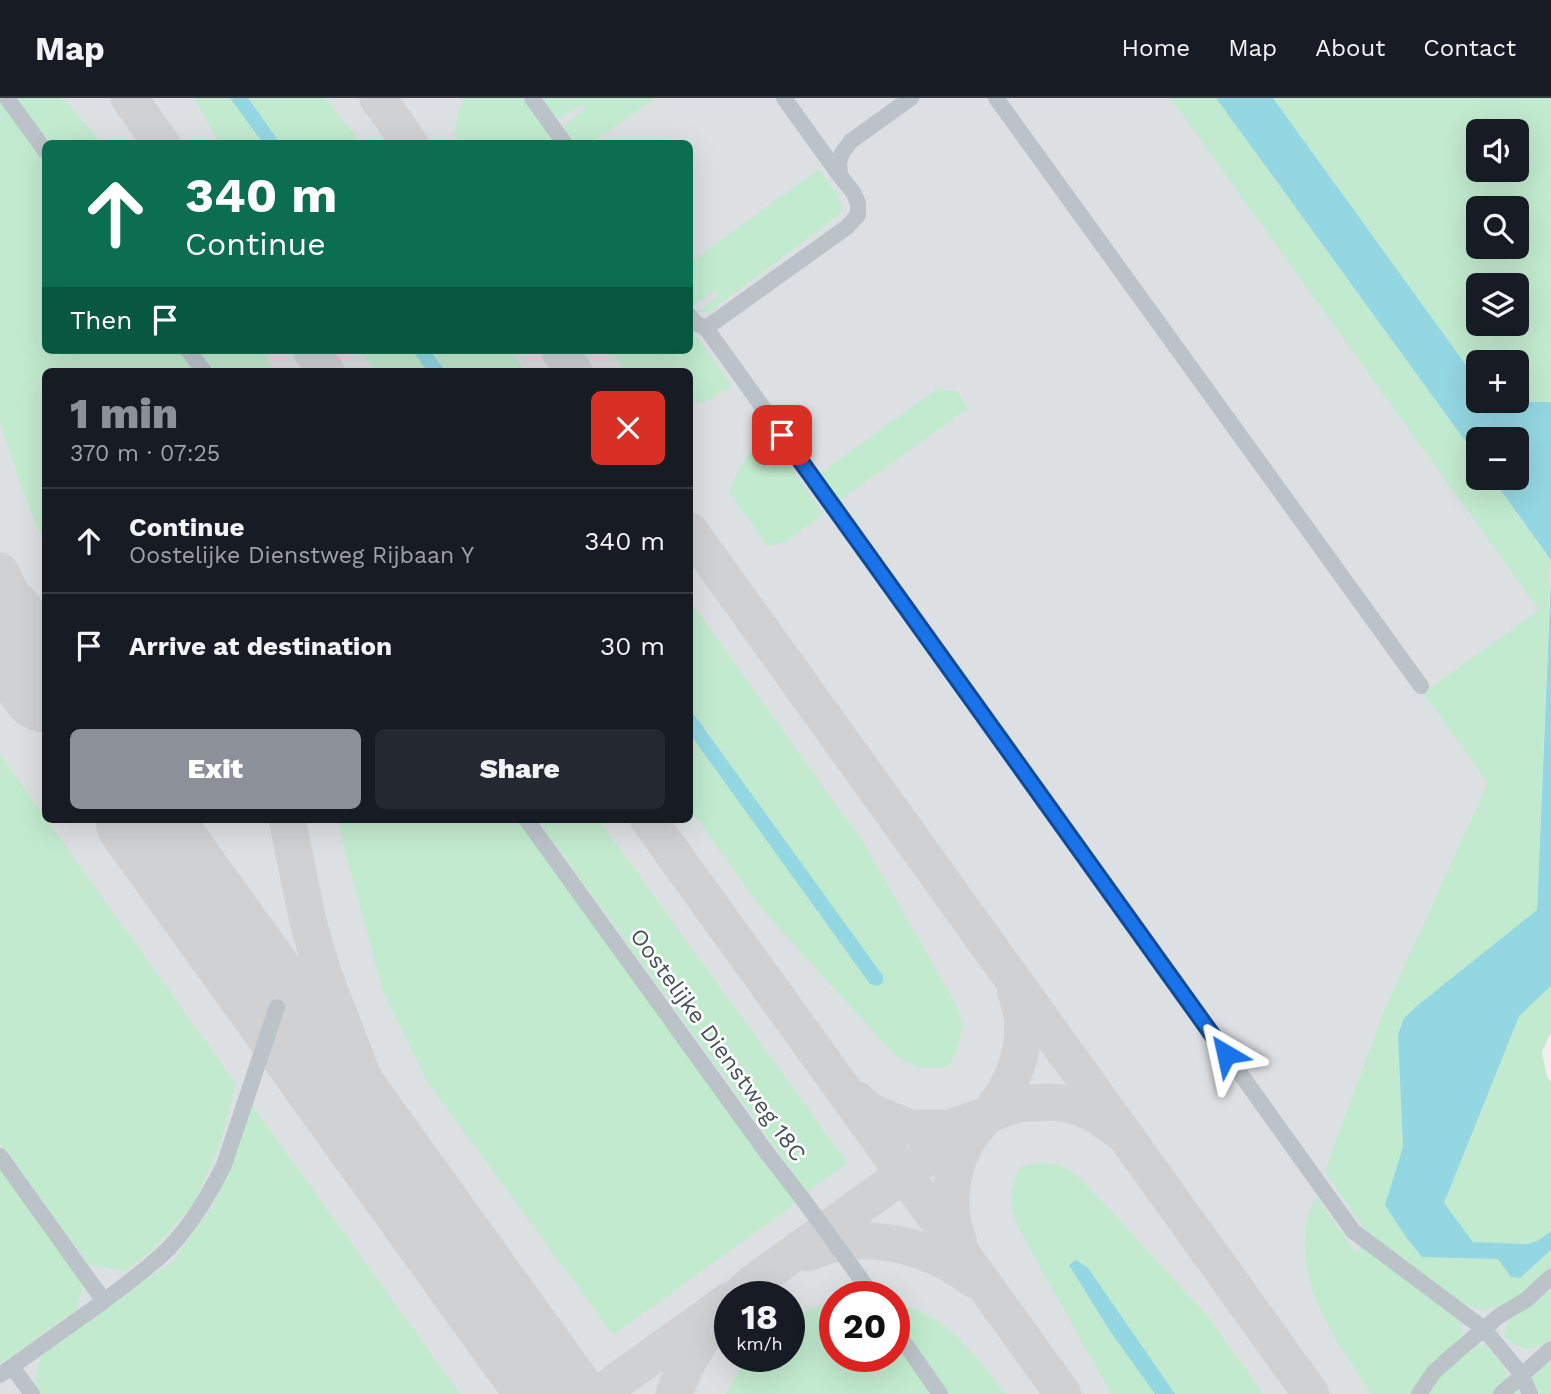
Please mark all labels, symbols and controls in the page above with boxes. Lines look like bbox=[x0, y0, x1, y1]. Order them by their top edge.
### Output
text: Map bbox=[35, 29, 105, 68]
text: Home bbox=[1122, 34, 1190, 62]
text: Map bbox=[1228, 34, 1277, 62]
text: About bbox=[1315, 34, 1385, 62]
text: Contact bbox=[1423, 34, 1516, 62]
map controls bbox=[1466, 119, 1529, 490]
button: sound bbox=[1466, 119, 1529, 182]
text: 340 m bbox=[185, 166, 337, 224]
icon: ahead bbox=[70, 168, 161, 259]
button: search bbox=[1466, 196, 1529, 259]
text: Continue bbox=[185, 225, 326, 263]
button: layers bbox=[1466, 273, 1529, 336]
icon: arrive bbox=[146, 301, 184, 339]
text: Then bbox=[70, 305, 132, 335]
button: + bbox=[1466, 350, 1529, 413]
text: 1 min bbox=[70, 389, 178, 438]
button: close bbox=[591, 391, 665, 465]
pin bbox=[752, 405, 812, 465]
icon: arrive bbox=[763, 416, 801, 454]
button: − bbox=[1466, 427, 1529, 490]
text: 370 m · 07:25 bbox=[70, 440, 220, 467]
text: Continue bbox=[129, 512, 245, 542]
icon: ahead bbox=[70, 522, 108, 560]
text: 340 m bbox=[584, 526, 665, 556]
text: Oostelijke Dienstweg Rijbaan Y bbox=[129, 542, 474, 569]
icon: arrive bbox=[70, 627, 108, 665]
text: Arrive at destination bbox=[129, 631, 392, 661]
text: 30 m bbox=[600, 631, 665, 661]
button: Exit bbox=[70, 729, 361, 809]
button: Share bbox=[375, 729, 665, 809]
street label: Oostelijke Dienstweg 18C bbox=[624, 923, 812, 1167]
position arrow bbox=[1189, 1017, 1263, 1091]
speed limit sign: 20 bbox=[819, 1281, 910, 1372]
text: 18 bbox=[741, 1296, 778, 1338]
text: km/h bbox=[736, 1333, 783, 1354]

